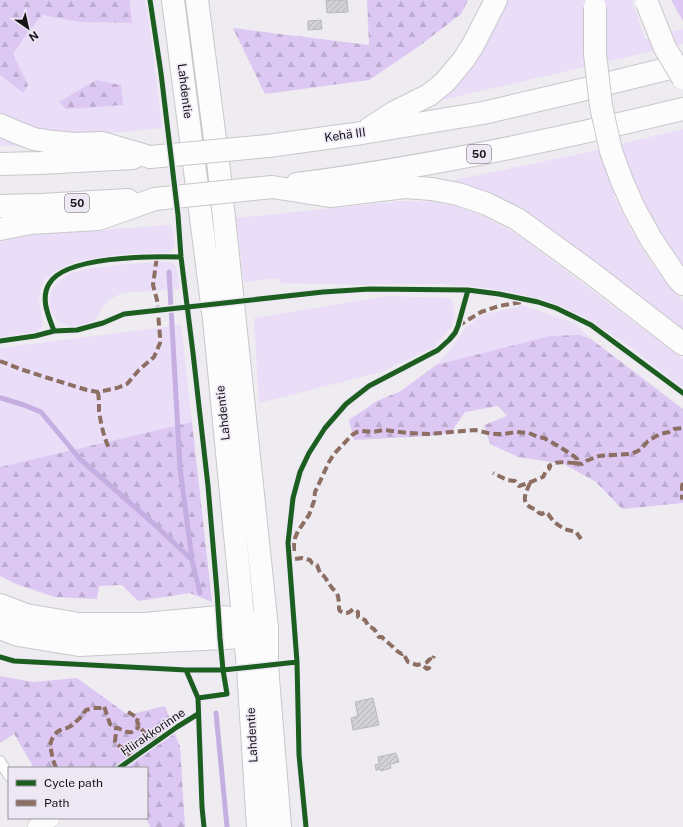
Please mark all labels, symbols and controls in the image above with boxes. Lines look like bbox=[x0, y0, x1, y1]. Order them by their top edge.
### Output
north arrow bbox=[8, 8, 48, 48]
text: N bbox=[27, 29, 41, 44]
street label: Lahdentie bbox=[175, 63, 195, 120]
street label: Kehä III bbox=[324, 125, 366, 145]
road number: 50 bbox=[467, 145, 491, 163]
road number: 50 bbox=[65, 194, 89, 212]
street label: Lahdentie bbox=[213, 385, 233, 441]
street label: Hiirakkorinne bbox=[118, 705, 188, 759]
street label: Lahdentie bbox=[244, 707, 260, 763]
legend bbox=[8, 767, 148, 819]
text: Cycle path bbox=[44, 776, 103, 790]
text: Path bbox=[44, 796, 70, 810]

